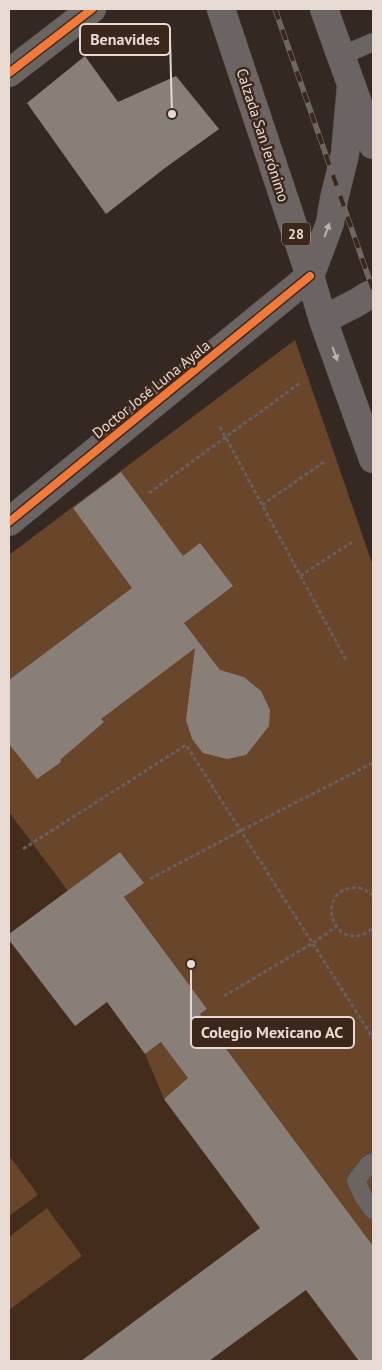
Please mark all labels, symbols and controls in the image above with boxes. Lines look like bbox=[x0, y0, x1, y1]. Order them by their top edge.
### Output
callout: Benavides bbox=[80, 24, 170, 55]
text: Benavides bbox=[90, 29, 160, 49]
street label: Calzada San Jerónimo bbox=[232, 66, 294, 204]
road number: 28 bbox=[282, 222, 310, 245]
one-way arrow bbox=[324, 223, 331, 238]
street label: Doctor José Luna Ayala bbox=[88, 336, 214, 442]
one-way arrow bbox=[331, 347, 339, 362]
callout: Colegio Mexicano AC bbox=[191, 1017, 354, 1048]
text: Colegio Mexicano AC bbox=[201, 1022, 343, 1042]

